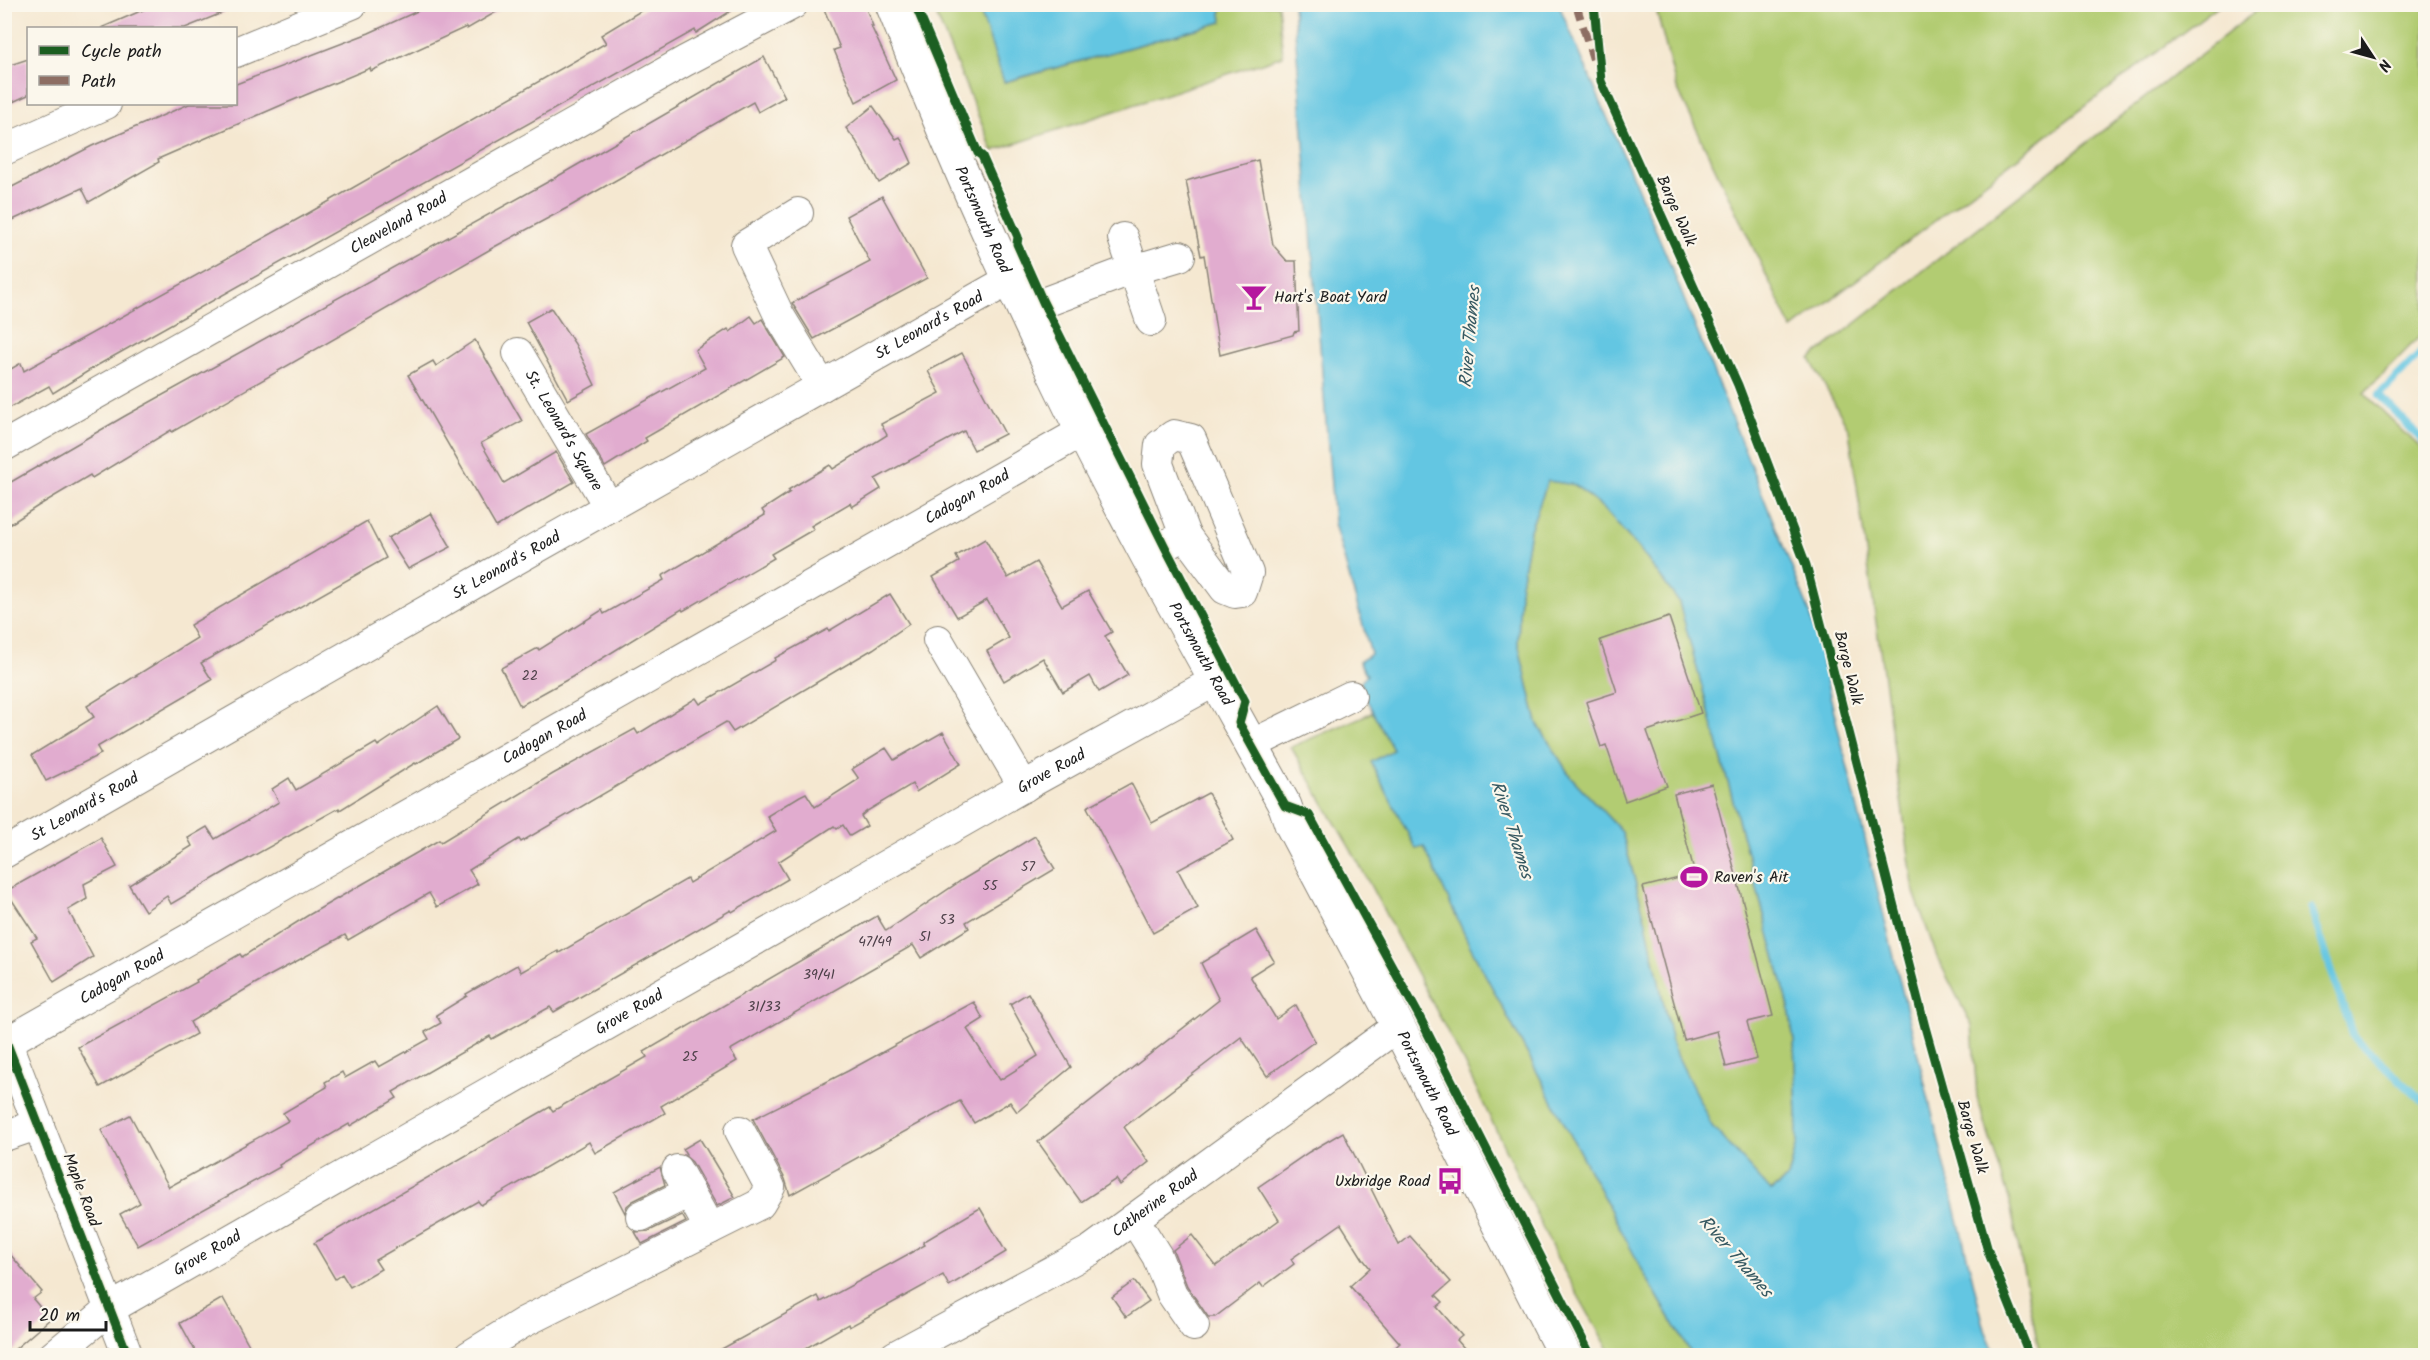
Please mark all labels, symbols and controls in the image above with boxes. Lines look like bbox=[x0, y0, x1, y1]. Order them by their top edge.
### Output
legend bbox=[27, 27, 237, 105]
north arrow bbox=[2343, 27, 2403, 87]
text: Cycle path bbox=[81, 38, 162, 67]
text: N bbox=[2371, 53, 2397, 76]
text: Path bbox=[81, 68, 116, 97]
street label: Portsmouth Road bbox=[948, 162, 1018, 278]
street label: Barge Walk bbox=[1649, 171, 1703, 251]
street label: Cleaveland Road bbox=[345, 185, 453, 261]
bar icon: Hart's Boat Yard bbox=[1239, 282, 1269, 312]
water label: River Thames bbox=[1452, 283, 1490, 389]
street label: St Leonard's Road bbox=[870, 284, 989, 366]
place label: Hart's Boat Yard bbox=[1274, 285, 1388, 310]
street label: St. Leonard's Square bbox=[518, 365, 609, 496]
street label: Cadogan Road bbox=[920, 462, 1015, 531]
street label: St Leonard's Road bbox=[447, 524, 566, 606]
street label: Portsmouth Road bbox=[1162, 597, 1240, 711]
street label: Barge Walk bbox=[1827, 628, 1869, 708]
house number: 22 bbox=[522, 665, 538, 687]
street label: Cadogan Road bbox=[497, 702, 593, 771]
street label: Grove Road bbox=[1012, 742, 1091, 800]
street label: St Leonard's Road bbox=[26, 765, 144, 848]
water label: River Thames bbox=[1482, 777, 1541, 885]
house number: 57 bbox=[1021, 856, 1036, 878]
sports icon: Raven's Ait bbox=[1679, 862, 1709, 892]
place label: Raven's Ait bbox=[1714, 865, 1789, 890]
house number: 55 bbox=[982, 875, 999, 897]
house number: 53 bbox=[939, 909, 955, 931]
house number: 51 bbox=[919, 926, 931, 948]
house number: 47/49 bbox=[858, 931, 892, 953]
street label: Cadogan Road bbox=[75, 942, 170, 1011]
house number: 39/41 bbox=[803, 964, 835, 986]
street label: Grove Road bbox=[590, 982, 669, 1041]
house number: 31/33 bbox=[747, 996, 781, 1018]
street label: Portsmouth Road bbox=[1390, 1026, 1465, 1142]
house number: 25 bbox=[682, 1046, 699, 1068]
street label: Barge Walk bbox=[1950, 1097, 1995, 1177]
street label: Maple Road bbox=[55, 1149, 107, 1232]
street label: Catherine Road bbox=[1106, 1162, 1205, 1244]
bus stop icon: Uxbridge Road bbox=[1435, 1166, 1465, 1196]
place label: Uxbridge Road bbox=[1335, 1169, 1431, 1194]
water label: River Thames bbox=[1691, 1209, 1781, 1307]
street label: Grove Road bbox=[168, 1223, 247, 1282]
scale bar bbox=[30, 1294, 106, 1332]
text: 20 m bbox=[39, 1302, 80, 1331]

